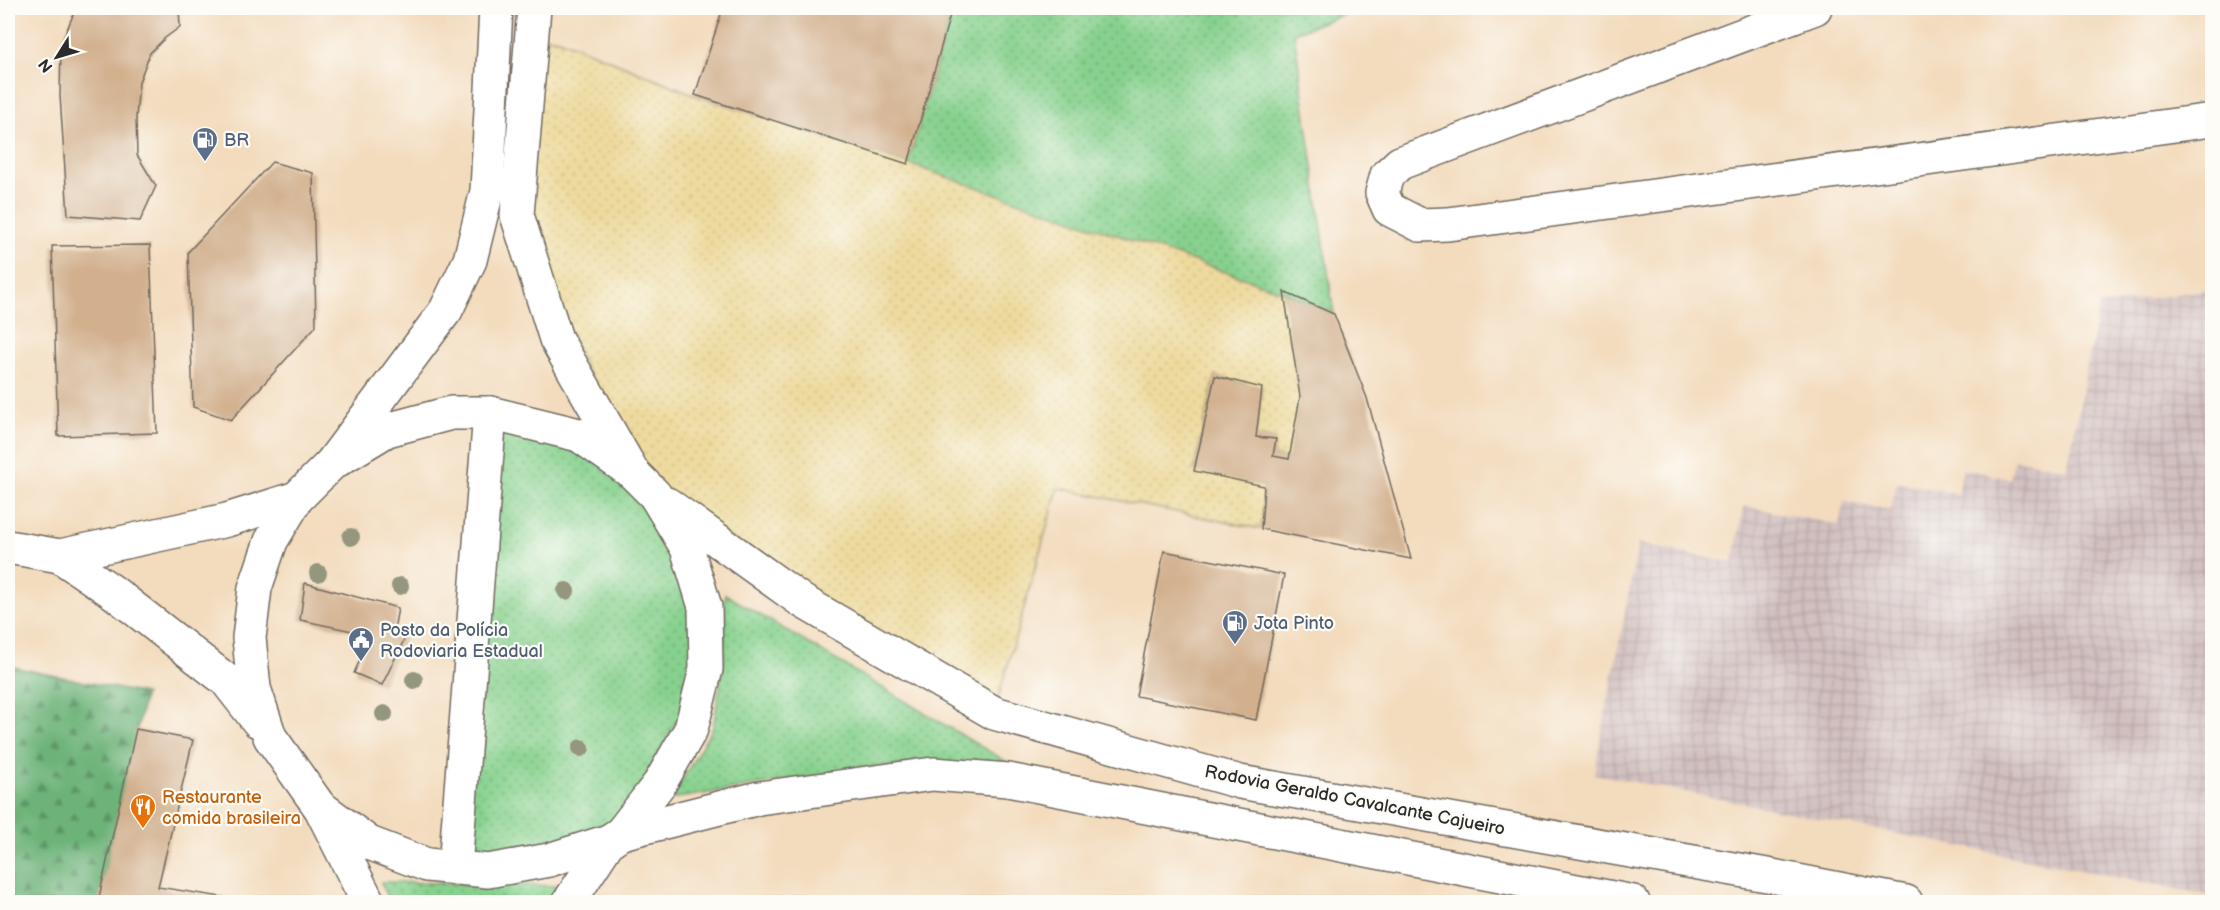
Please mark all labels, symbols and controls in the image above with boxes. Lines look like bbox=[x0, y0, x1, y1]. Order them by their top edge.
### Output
north arrow bbox=[27, 27, 87, 87]
text: N bbox=[35, 55, 57, 76]
fuel station icon: BR bbox=[190, 125, 220, 163]
place label: BR bbox=[224, 130, 249, 151]
fuel station icon: Jota Pinto bbox=[1220, 608, 1250, 646]
place label: Jota Pinto bbox=[1254, 613, 1334, 634]
place label: Posto da Polícia Rodoviaria Estadual bbox=[380, 620, 543, 662]
public building icon: Posto da Polícia Rodoviaria Estadual bbox=[346, 625, 376, 663]
street label: Rodovia Geraldo Cavalcante Cajueiro bbox=[1203, 761, 1507, 840]
place label: Restaurante comida brasileira bbox=[162, 787, 301, 829]
restaurant icon: Restaurante comida brasileira bbox=[128, 792, 158, 830]

